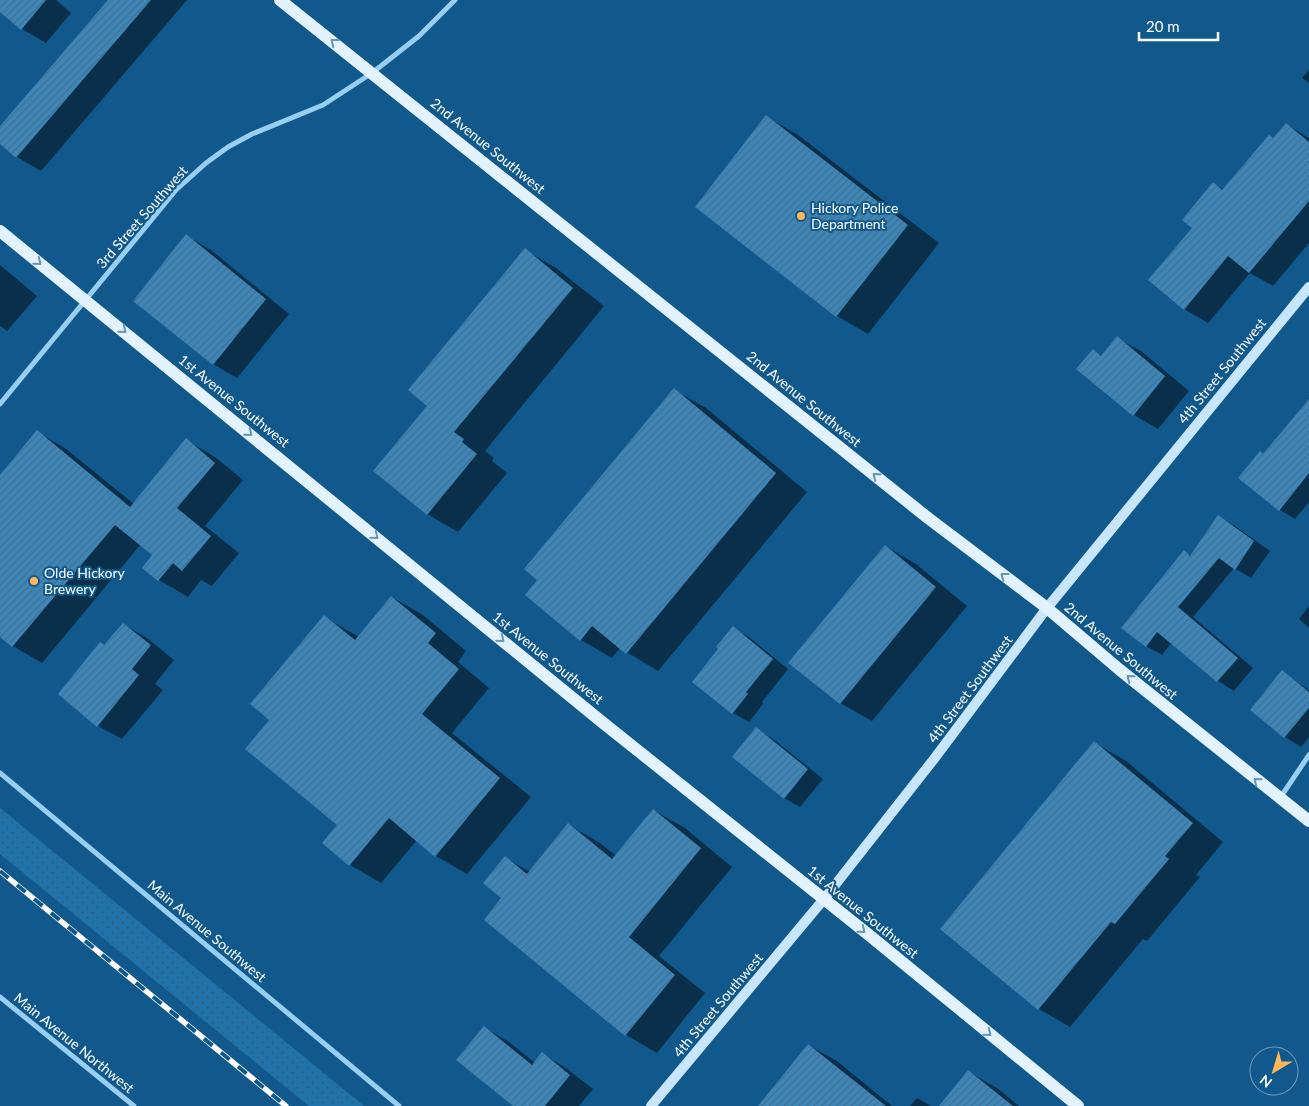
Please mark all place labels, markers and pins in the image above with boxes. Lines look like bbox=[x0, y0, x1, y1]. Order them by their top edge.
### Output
place label: Hickory Police Department bbox=[811, 199, 898, 232]
marker: Hickory Police Department bbox=[795, 210, 807, 222]
place label: Olde Hickory Brewery bbox=[44, 564, 126, 597]
marker: Olde Hickory Brewery bbox=[28, 575, 40, 587]

